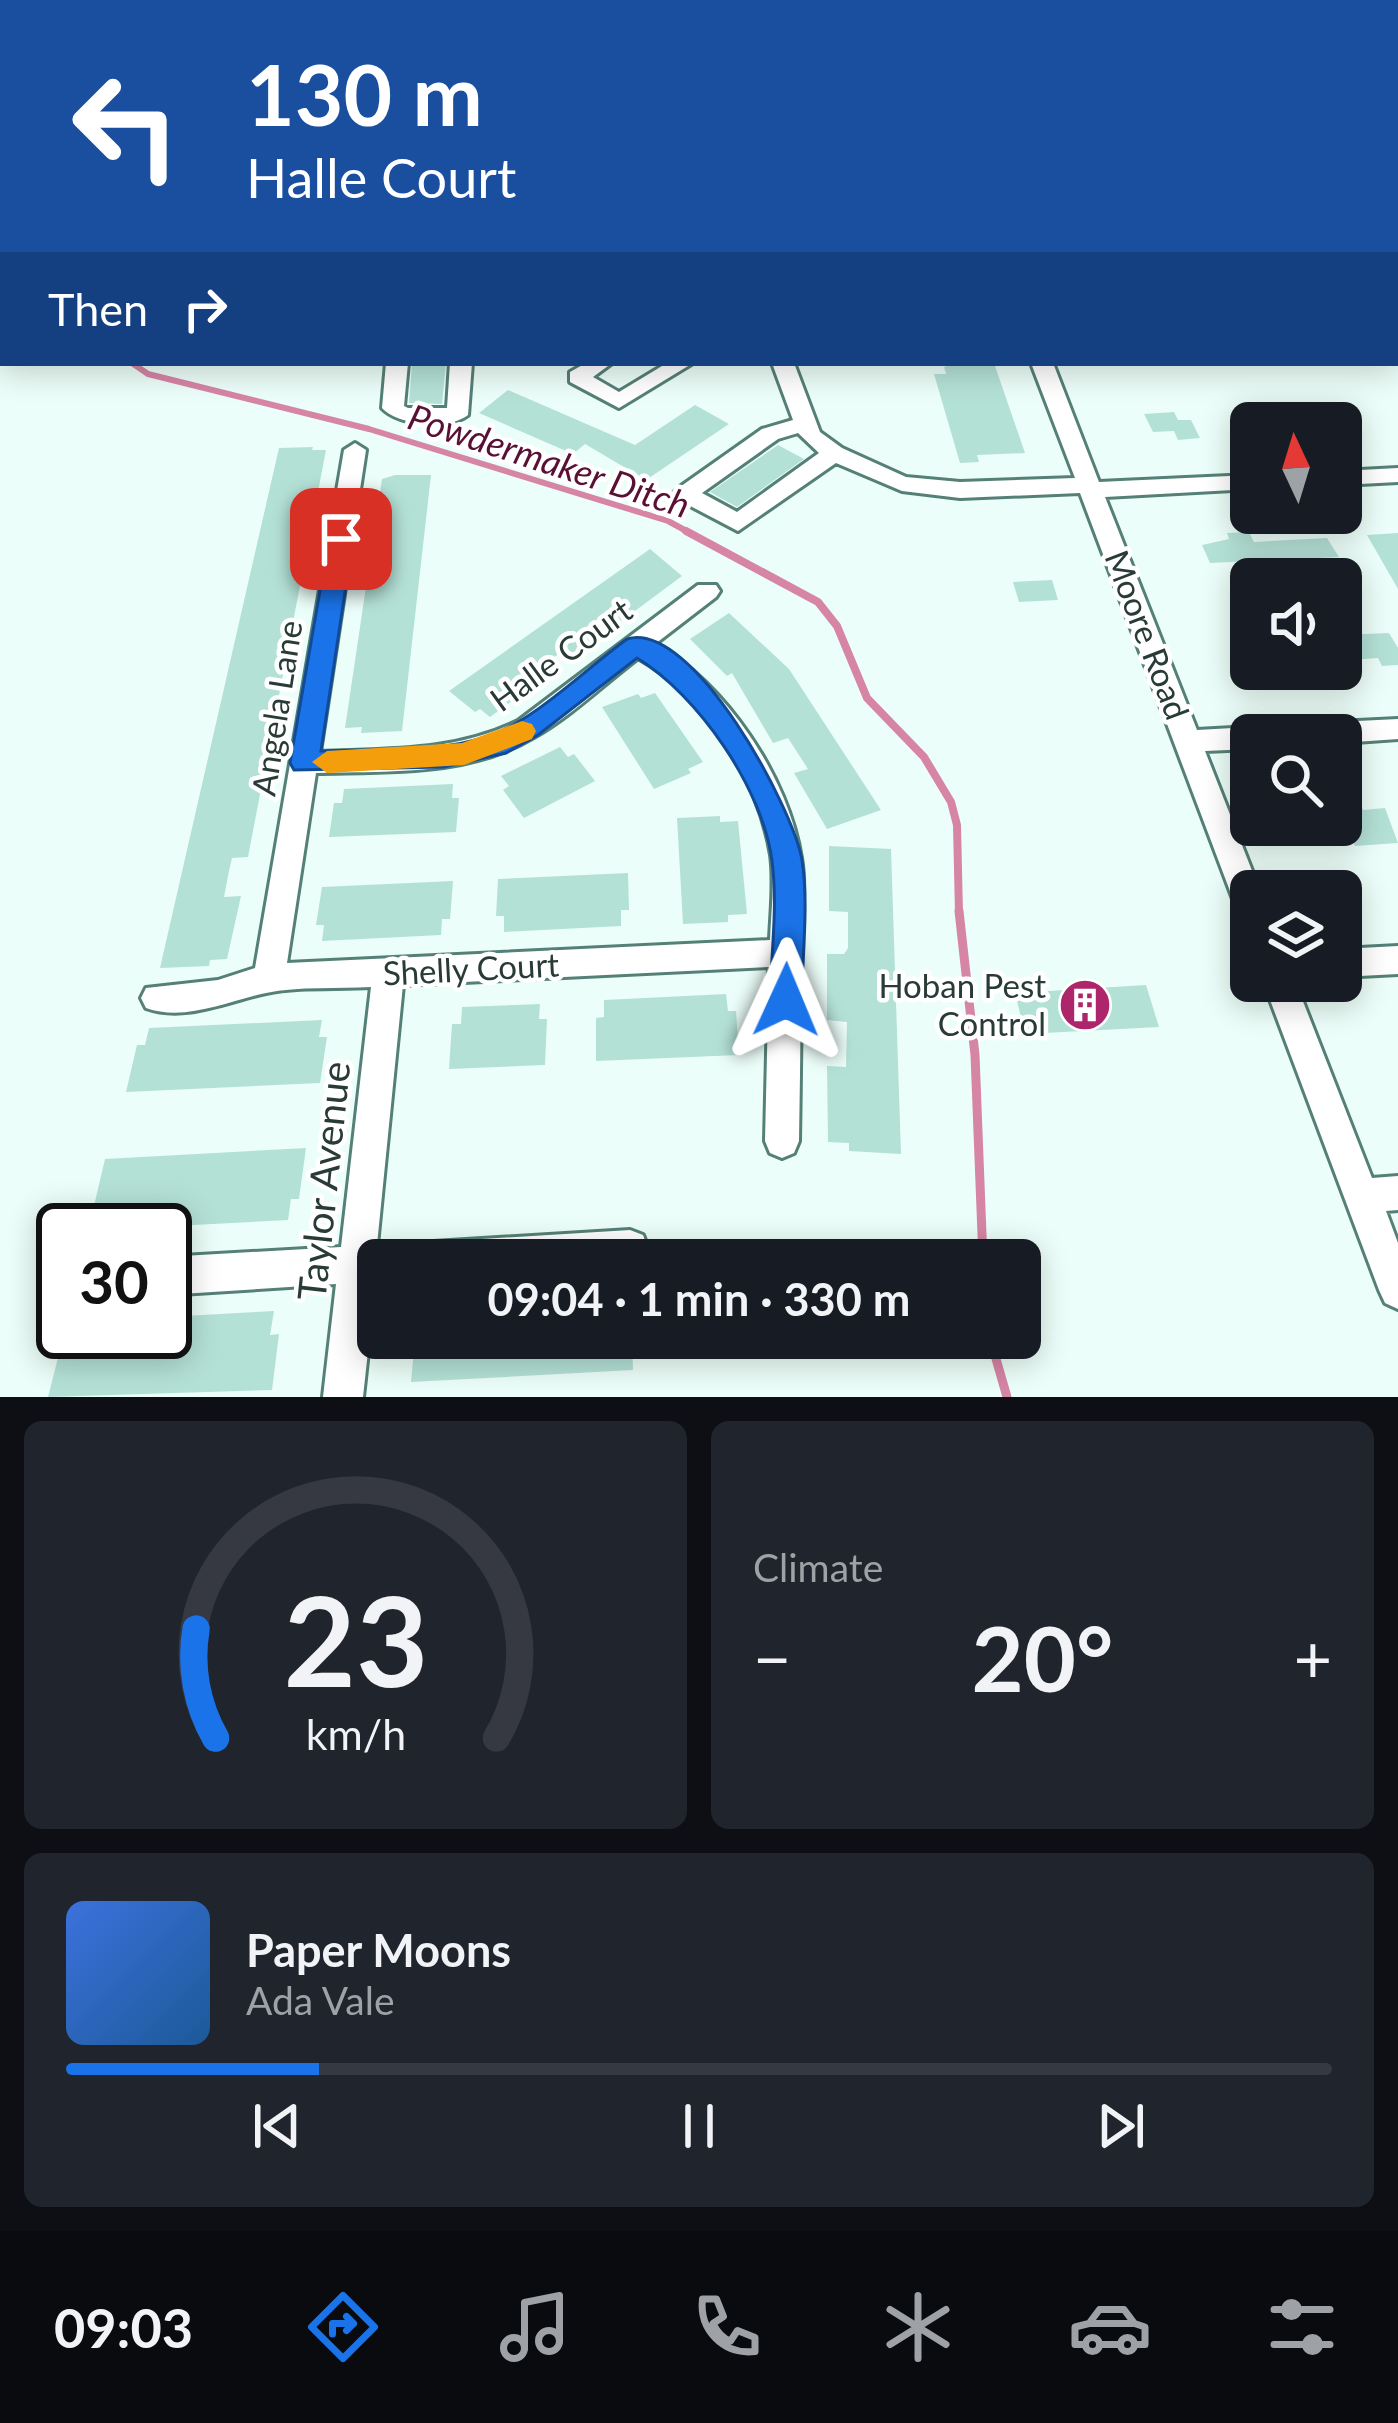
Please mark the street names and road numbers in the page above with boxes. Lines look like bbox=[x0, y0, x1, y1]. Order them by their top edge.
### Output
street label: Moore Road bbox=[1097, 544, 1198, 725]
street label: Halle Court bbox=[482, 589, 639, 719]
street label: Angela Lane bbox=[242, 617, 310, 798]
street label: Shelly Court bbox=[382, 943, 560, 993]
street label: Taylor Avenue bbox=[288, 1059, 358, 1303]

